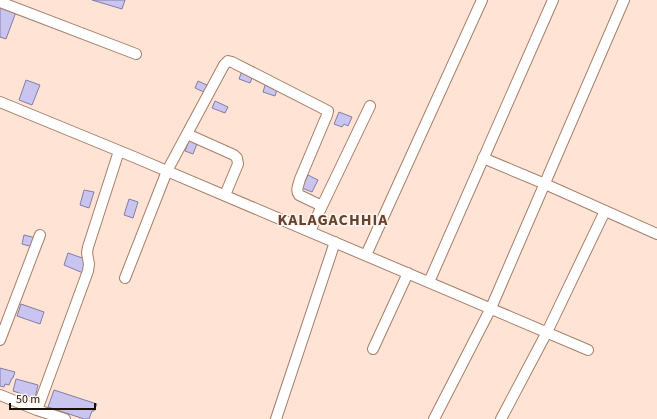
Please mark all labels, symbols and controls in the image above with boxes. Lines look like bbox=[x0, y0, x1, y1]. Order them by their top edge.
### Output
district label: KALAGACHHIA bbox=[278, 209, 388, 231]
scale bar bbox=[10, 385, 95, 411]
text: 50 m bbox=[16, 391, 40, 408]

